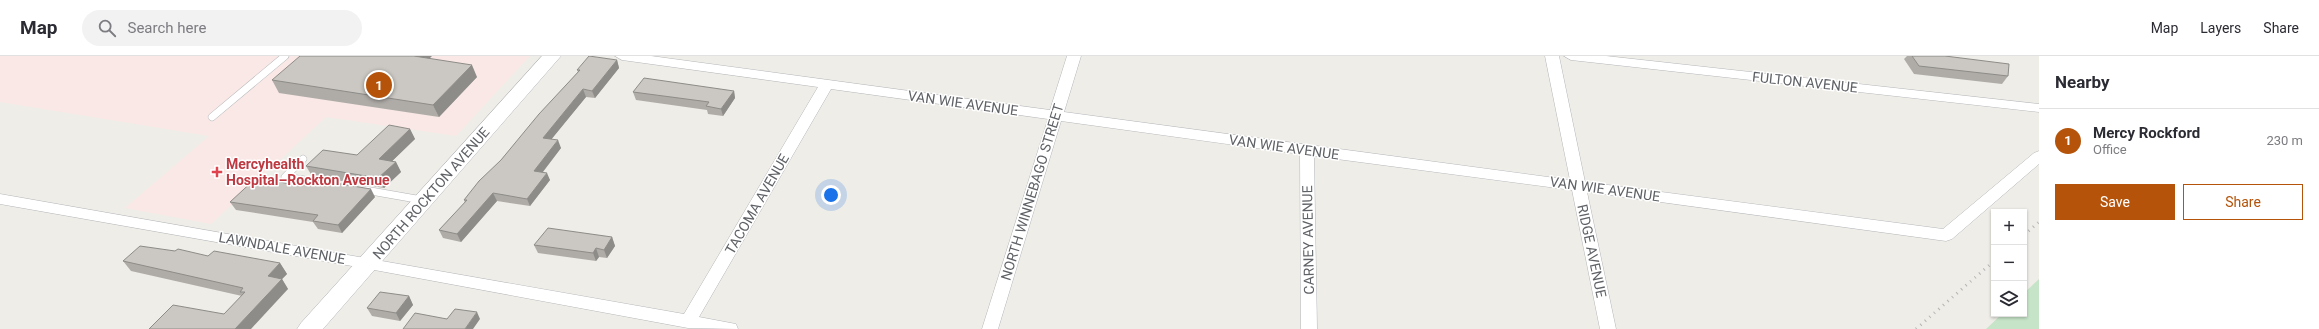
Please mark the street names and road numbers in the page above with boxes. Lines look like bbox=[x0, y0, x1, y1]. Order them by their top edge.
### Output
street label: FULTON AVENUE bbox=[1751, 68, 1859, 96]
street label: VAN WIE AVENUE bbox=[907, 87, 1019, 119]
street label: NORTH WINNEBAGO STREET bbox=[997, 101, 1067, 282]
street label: NORTH ROCKTON AVENUE bbox=[369, 124, 493, 262]
street label: VAN WIE AVENUE bbox=[1228, 131, 1340, 163]
street label: TACOMA AVENUE bbox=[722, 151, 792, 257]
street label: VAN WIE AVENUE bbox=[1549, 173, 1661, 205]
street label: CARNEY AVENUE bbox=[1299, 185, 1317, 295]
street label: RIDGE AVENUE bbox=[1574, 203, 1610, 299]
street label: LAWNDALE AVENUE bbox=[217, 229, 347, 267]

